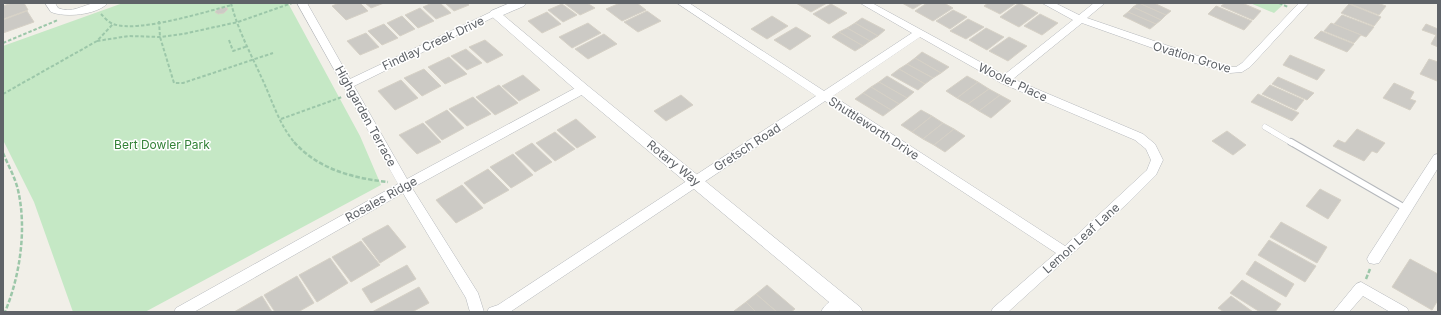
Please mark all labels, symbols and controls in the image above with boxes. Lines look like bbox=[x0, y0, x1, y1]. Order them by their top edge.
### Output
street label: Findlay Creek Drive bbox=[380, 13, 486, 73]
street label: Ovation Grove bbox=[1151, 38, 1233, 76]
street label: Wooler Place bbox=[976, 59, 1050, 105]
street label: Highgarden Terrace bbox=[332, 63, 400, 169]
street label: Shuttleworth Drive bbox=[826, 93, 922, 163]
street label: Gretsch Road bbox=[711, 120, 783, 174]
park label: Bert Dowler Park bbox=[114, 137, 210, 152]
street label: Rotary Way bbox=[644, 137, 704, 189]
street label: Rosales Ridge bbox=[342, 173, 420, 225]
street label: Lemon Leaf Lane bbox=[1040, 200, 1122, 276]

